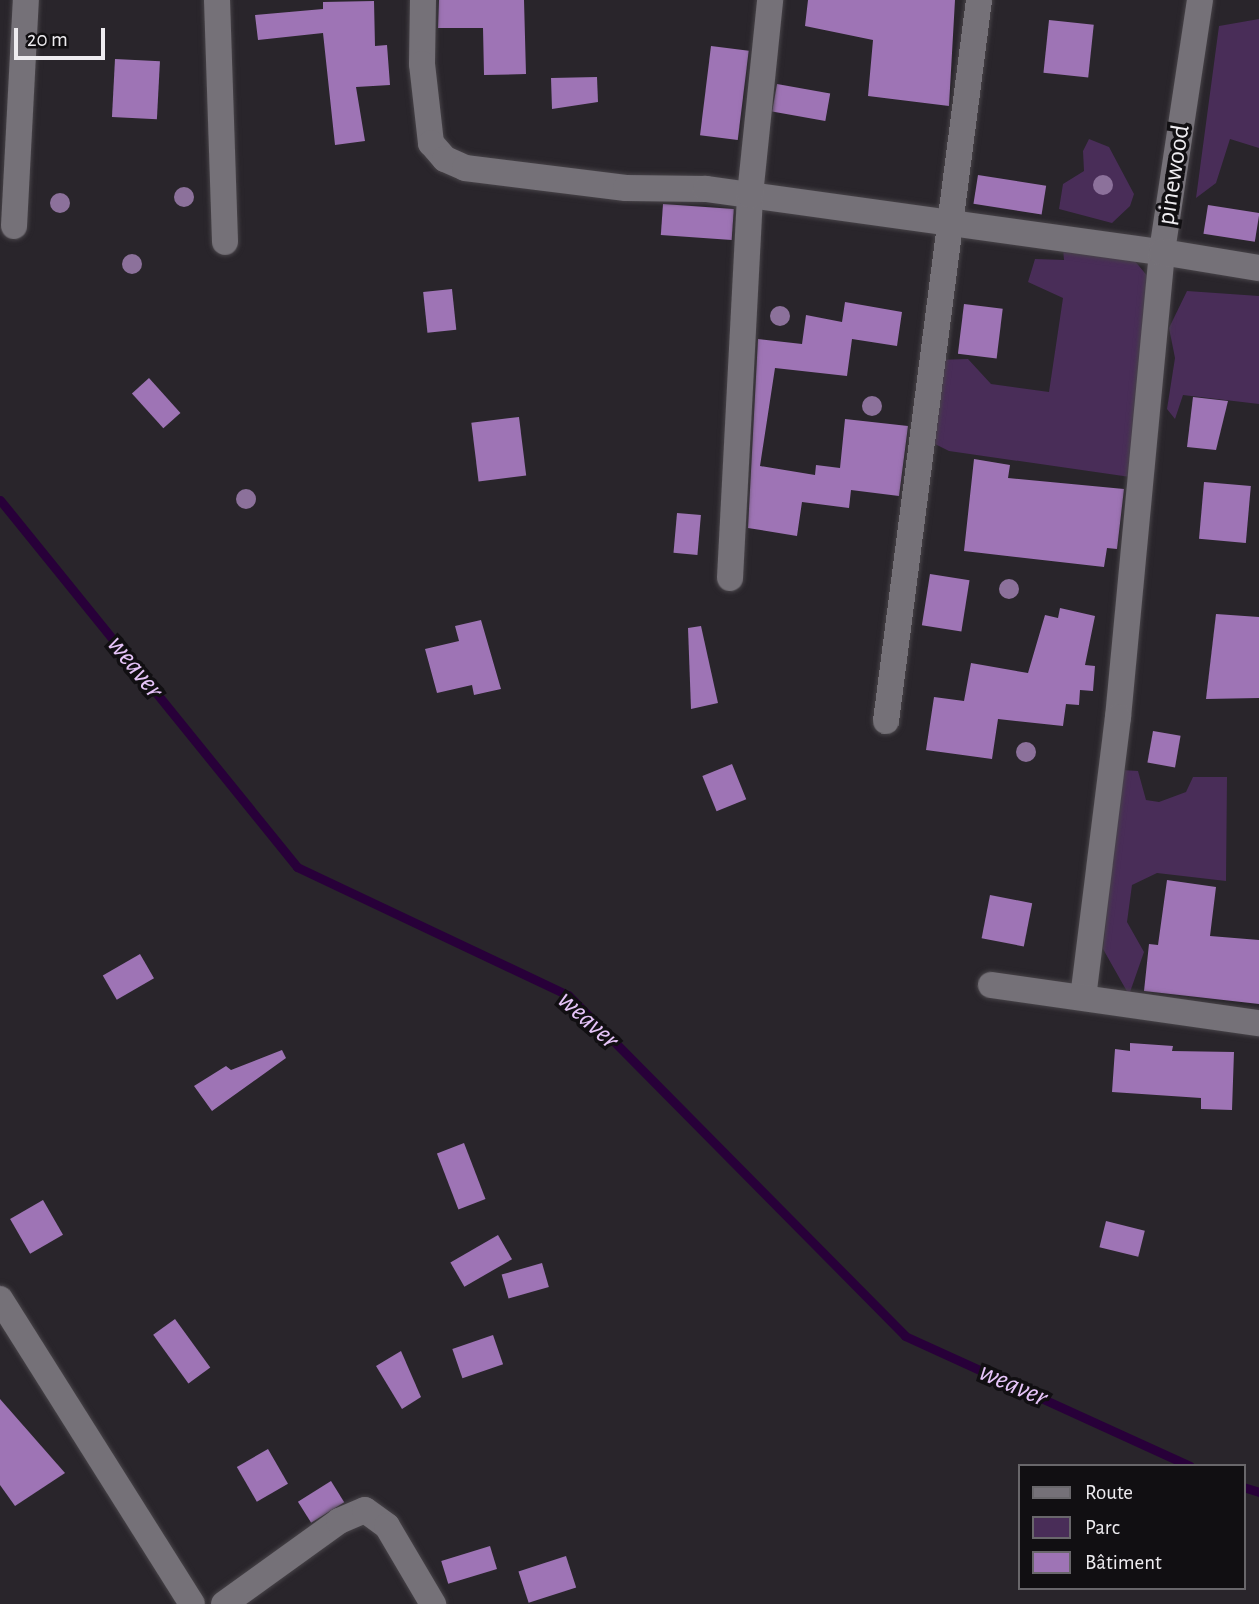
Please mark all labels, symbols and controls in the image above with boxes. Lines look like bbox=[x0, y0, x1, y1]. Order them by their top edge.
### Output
scale bar bbox=[18, 14, 108, 58]
text: 20 m bbox=[27, 29, 68, 50]
street label: pinewood bbox=[1151, 123, 1197, 227]
water label: weaver bbox=[99, 629, 171, 705]
water label: weaver bbox=[550, 984, 626, 1056]
water label: weaver bbox=[973, 1355, 1053, 1415]
legend bbox=[1018, 1464, 1245, 1590]
text: Route bbox=[1085, 1482, 1133, 1503]
text: Parc bbox=[1085, 1517, 1120, 1538]
text: Bâtiment bbox=[1085, 1552, 1162, 1573]

